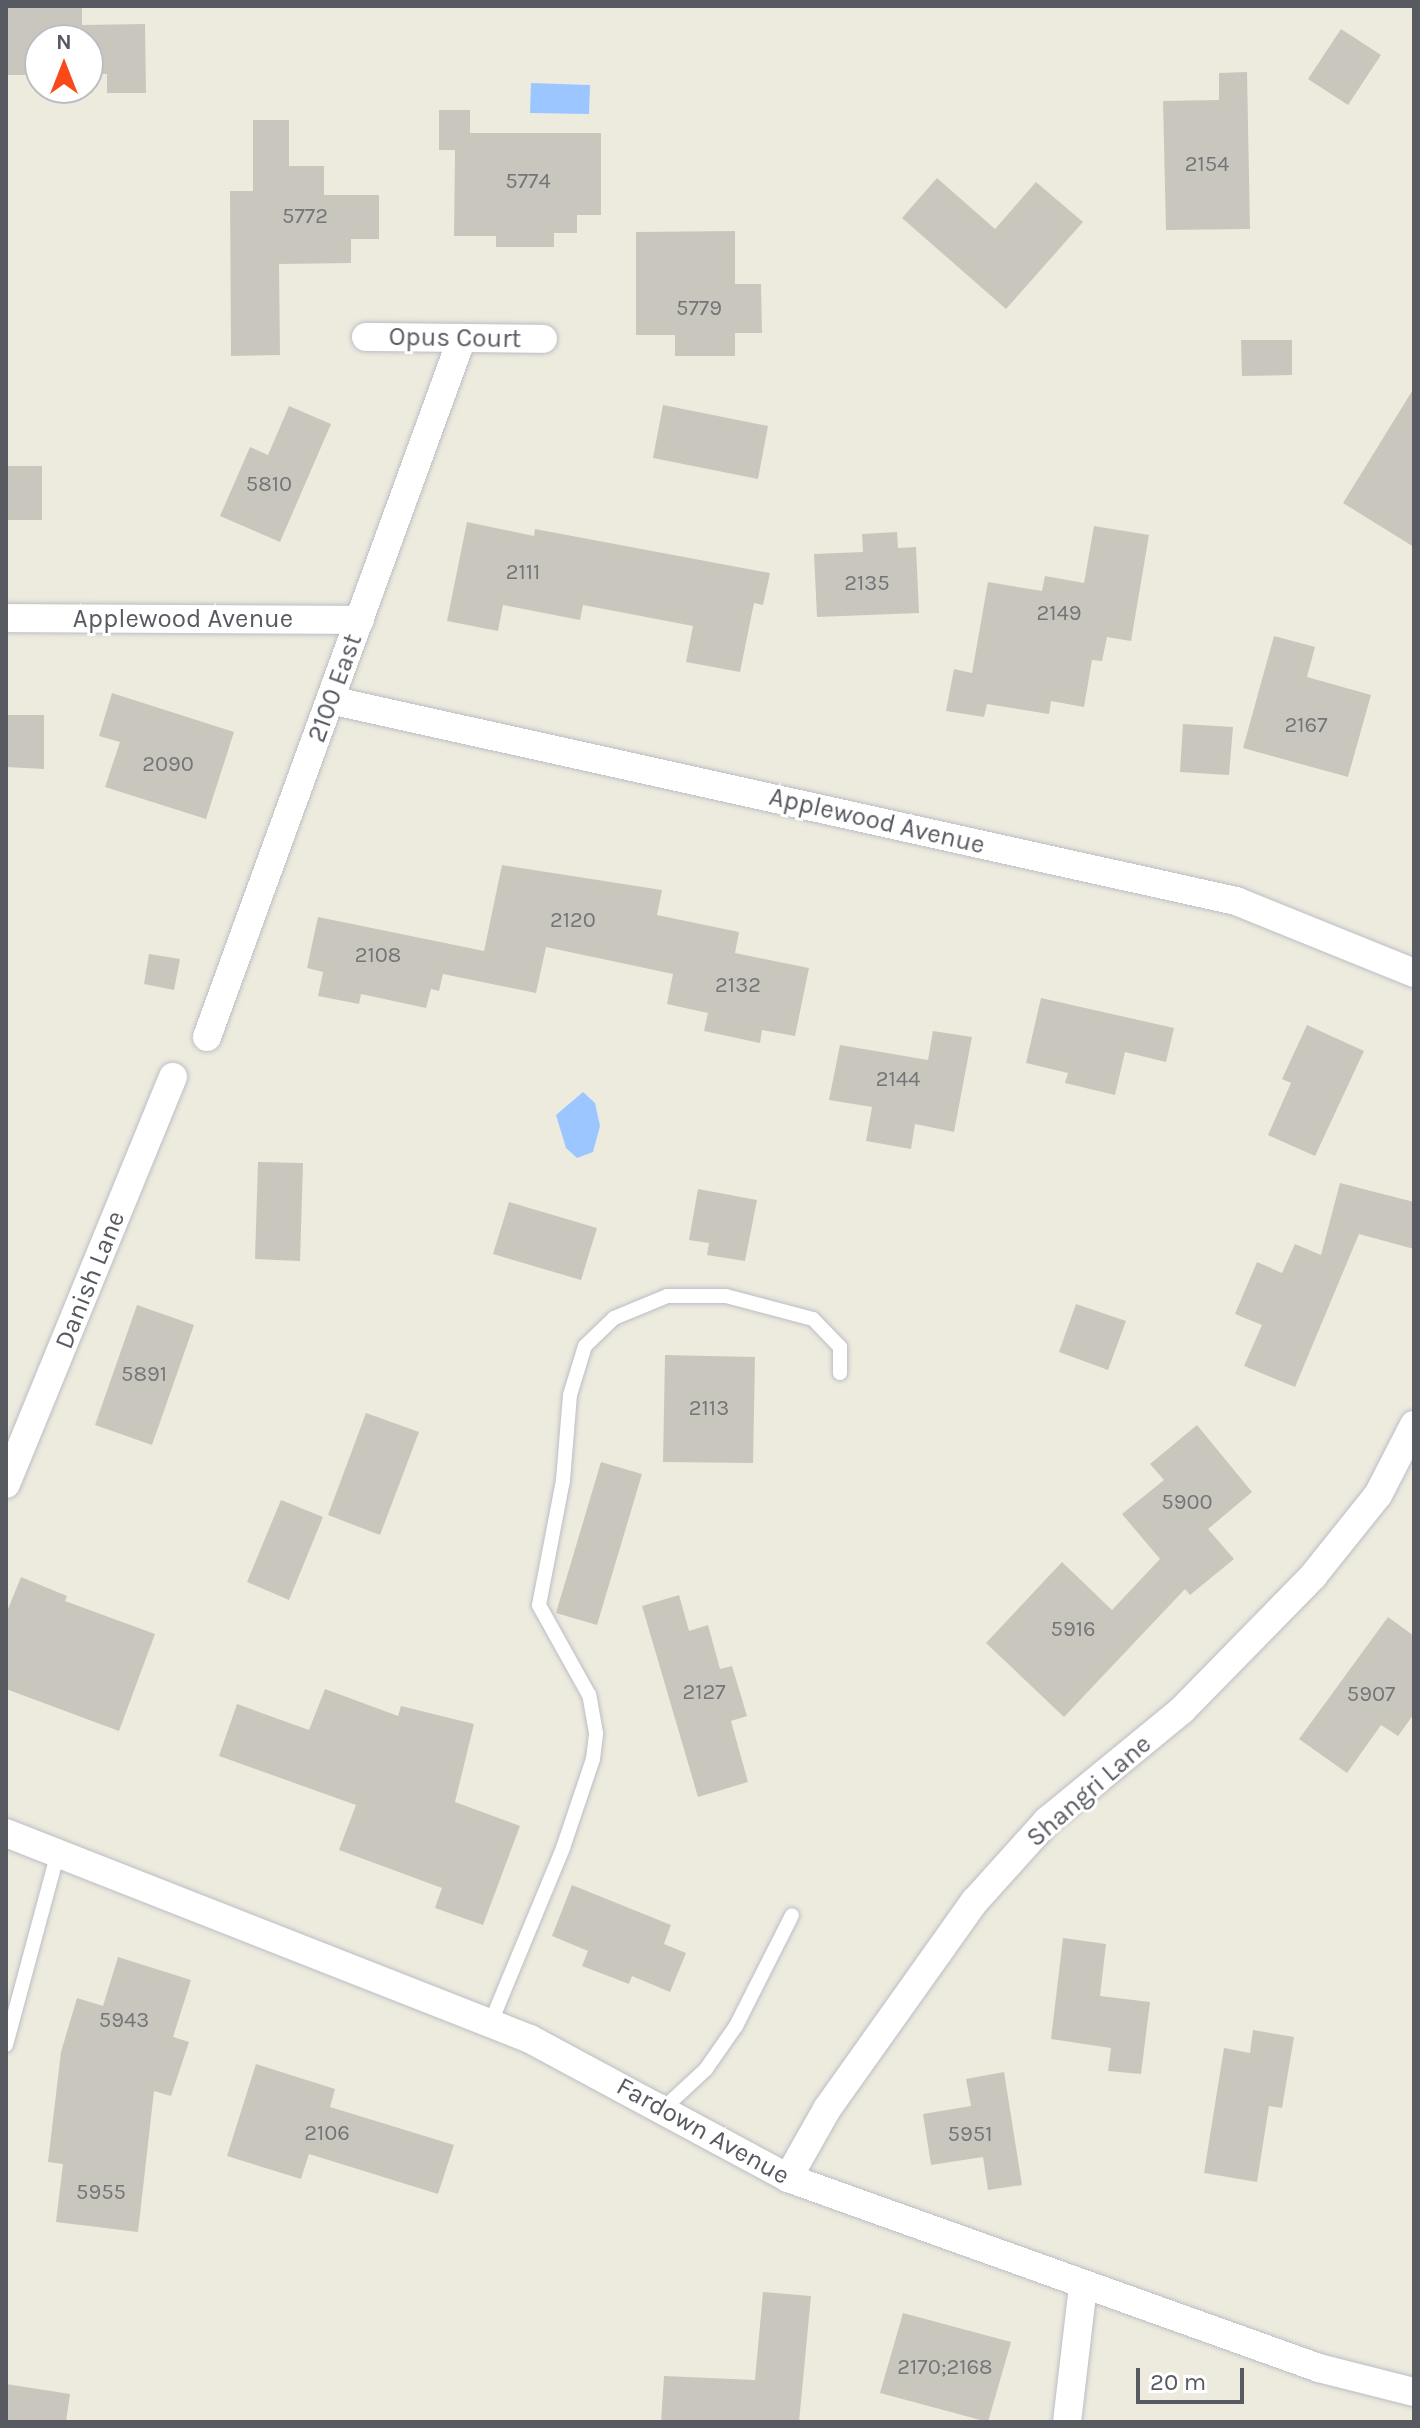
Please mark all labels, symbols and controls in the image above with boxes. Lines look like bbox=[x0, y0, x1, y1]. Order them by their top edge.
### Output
north arrow bbox=[24, 24, 104, 104]
text: N bbox=[56, 29, 72, 55]
house number: 2154 bbox=[1185, 152, 1229, 178]
house number: 5774 bbox=[505, 169, 551, 195]
house number: 5772 bbox=[282, 204, 328, 230]
house number: 5779 bbox=[676, 296, 722, 322]
street label: Opus Court bbox=[388, 321, 522, 355]
house number: 5810 bbox=[246, 472, 292, 498]
house number: 2111 bbox=[506, 560, 540, 586]
house number: 2135 bbox=[844, 571, 890, 597]
house number: 2149 bbox=[1036, 601, 1082, 627]
street label: Applewood Avenue bbox=[73, 603, 293, 635]
street label: 2100 East bbox=[301, 630, 369, 746]
house number: 2167 bbox=[1285, 713, 1327, 739]
house number: 2090 bbox=[142, 752, 194, 778]
street label: Applewood Avenue bbox=[766, 781, 988, 861]
house number: 2120 bbox=[550, 908, 596, 934]
house number: 2108 bbox=[355, 943, 401, 969]
house number: 2132 bbox=[715, 973, 761, 999]
house number: 2144 bbox=[876, 1067, 920, 1093]
street label: Danish Lane bbox=[48, 1206, 132, 1354]
house number: 5891 bbox=[121, 1362, 167, 1388]
house number: 2113 bbox=[689, 1396, 729, 1422]
house number: 5900 bbox=[1161, 1490, 1213, 1516]
house number: 5916 bbox=[1050, 1617, 1096, 1643]
house number: 2127 bbox=[682, 1680, 726, 1706]
house number: 5907 bbox=[1347, 1682, 1395, 1708]
street label: Shangri Lane bbox=[1020, 1728, 1158, 1854]
house number: 5943 bbox=[99, 2008, 149, 2034]
street label: Fardown Avenue bbox=[611, 2071, 795, 2191]
house number: 2106 bbox=[304, 2121, 350, 2147]
house number: 5951 bbox=[948, 2122, 992, 2148]
house number: 5955 bbox=[76, 2180, 126, 2206]
scale bar bbox=[1140, 2352, 1248, 2402]
house number: 2170;2168 bbox=[897, 2355, 993, 2381]
text: 20 m bbox=[1150, 2368, 1206, 2396]

